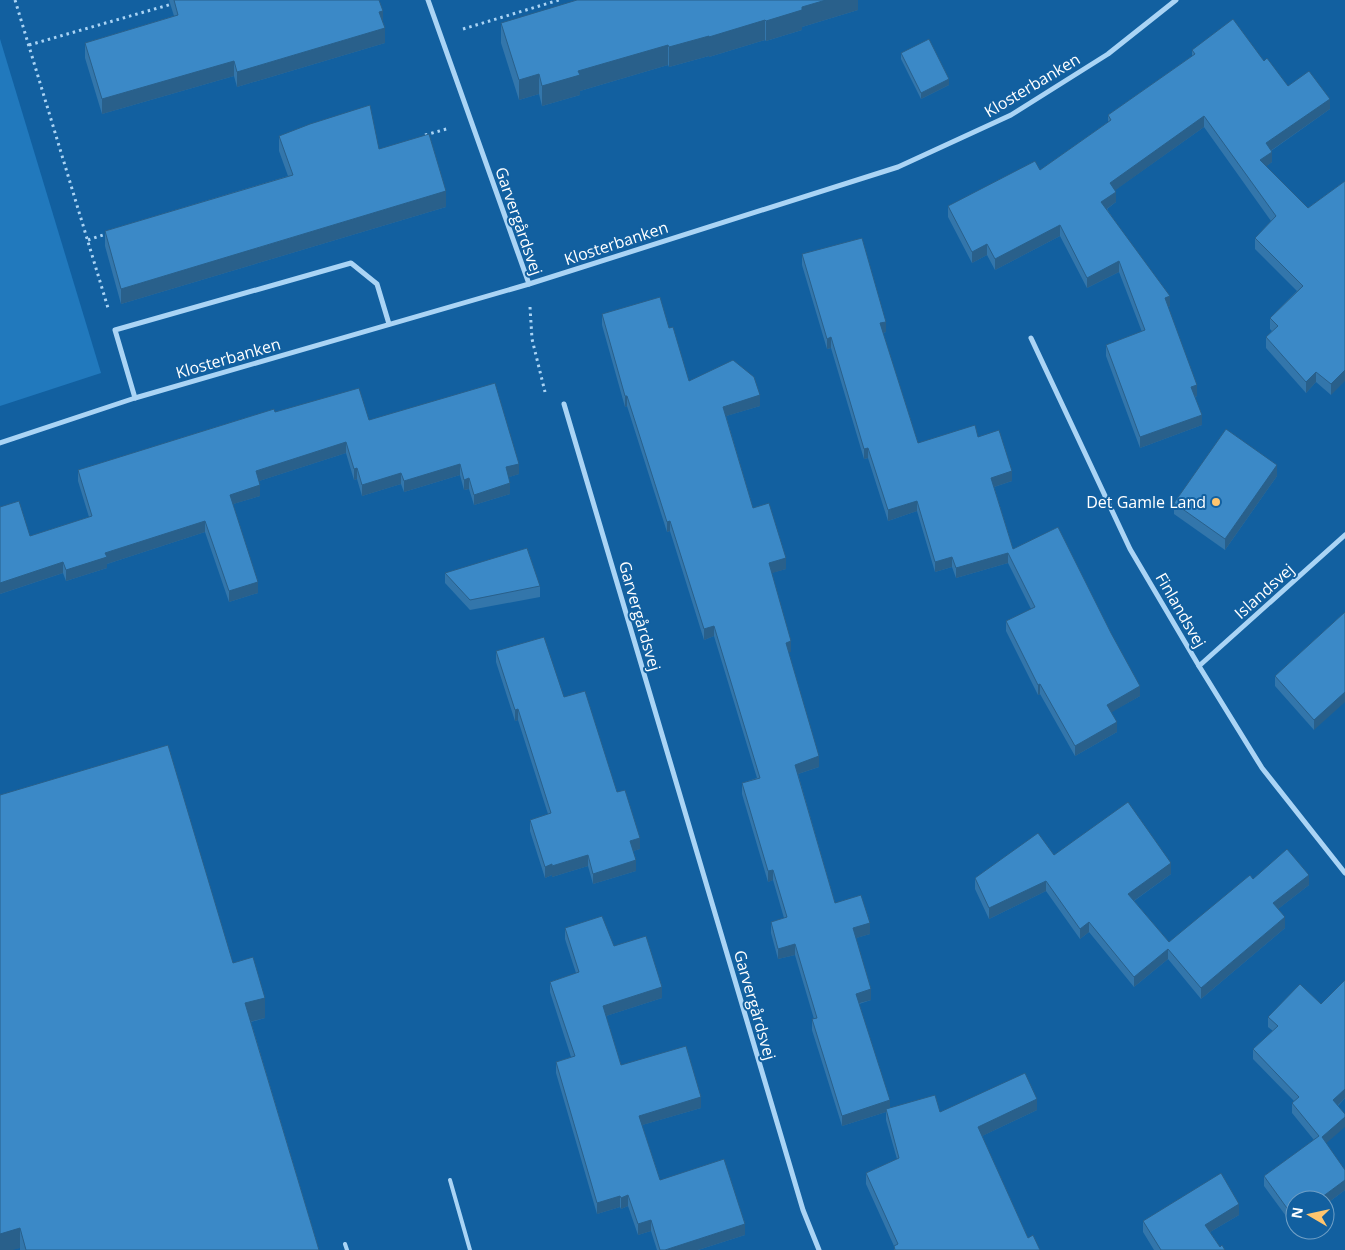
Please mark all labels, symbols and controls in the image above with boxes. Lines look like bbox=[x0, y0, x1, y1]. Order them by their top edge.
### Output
street label: Klosterbanken bbox=[980, 48, 1084, 122]
street label: Garvergårdsvej bbox=[490, 164, 548, 278]
street label: Klosterbanken bbox=[561, 216, 671, 270]
street label: Klosterbanken bbox=[173, 333, 283, 383]
place label: Det Gamle Land bbox=[1086, 491, 1206, 513]
marker: Det Gamle Land bbox=[1210, 496, 1222, 508]
street label: Islandsvej bbox=[1229, 558, 1299, 624]
street label: Garvergårdsvej bbox=[614, 559, 666, 673]
street label: Finlandsvej bbox=[1151, 568, 1211, 652]
street label: Garvergårdsvej bbox=[729, 948, 781, 1062]
north arrow bbox=[1285, 1190, 1335, 1240]
text: N bbox=[1286, 1206, 1307, 1220]

